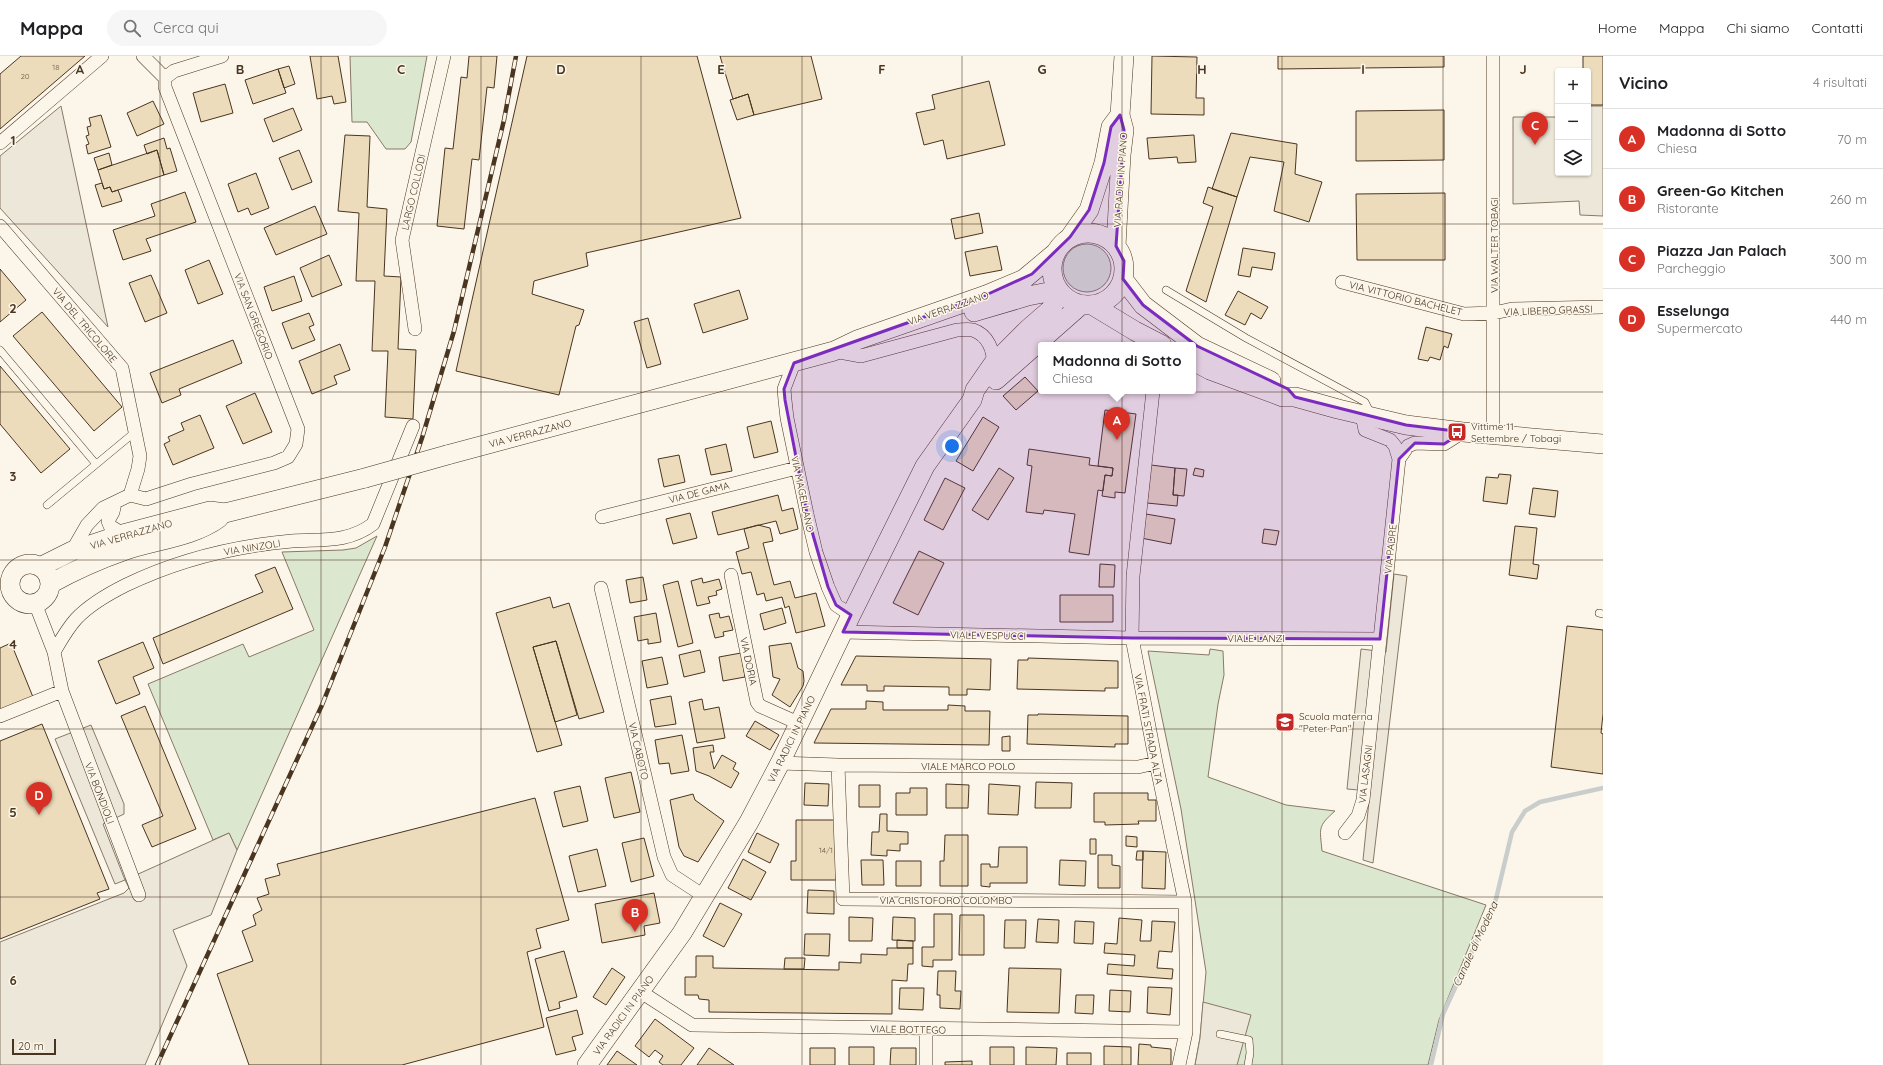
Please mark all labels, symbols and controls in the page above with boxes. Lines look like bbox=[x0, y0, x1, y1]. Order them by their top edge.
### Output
search box bbox=[107, 10, 387, 46]
text: Mappa bbox=[20, 16, 83, 40]
icon: search bbox=[121, 17, 143, 39]
text: Cerca qui bbox=[153, 18, 219, 37]
text: Home bbox=[1598, 19, 1637, 37]
text: Mappa bbox=[1659, 19, 1704, 37]
text: Chi siamo bbox=[1726, 19, 1790, 37]
text: Contatti bbox=[1812, 19, 1863, 37]
text: A bbox=[76, 61, 85, 77]
text: B bbox=[236, 61, 244, 77]
text: C bbox=[397, 61, 405, 77]
text: D bbox=[556, 61, 566, 77]
text: E bbox=[717, 61, 725, 77]
text: F bbox=[878, 61, 886, 77]
text: G bbox=[1037, 61, 1047, 77]
text: H bbox=[1197, 61, 1207, 77]
text: I bbox=[1361, 61, 1365, 77]
text: J bbox=[1519, 61, 1527, 77]
house number: 18 bbox=[52, 62, 60, 72]
map controls bbox=[1555, 68, 1591, 176]
button: + bbox=[1555, 68, 1591, 104]
house number: 20 bbox=[20, 71, 30, 81]
text: Vicino bbox=[1619, 72, 1668, 93]
text: 4 risultati bbox=[1813, 74, 1867, 90]
button: − bbox=[1555, 104, 1591, 140]
pin: C bbox=[1522, 112, 1548, 145]
text: Madonna di Sotto bbox=[1657, 121, 1786, 140]
text: A bbox=[1628, 131, 1636, 147]
text: 70 m bbox=[1837, 131, 1867, 147]
text: 1 bbox=[10, 132, 16, 148]
street label: VIA RADICI IN PIANO bbox=[1111, 132, 1130, 228]
button: layers bbox=[1555, 140, 1591, 176]
text: Chiesa bbox=[1657, 140, 1697, 156]
street label: LARGO COLLODI bbox=[398, 153, 429, 231]
text: Green-Go Kitchen bbox=[1657, 181, 1784, 200]
text: B bbox=[1628, 191, 1636, 207]
text: 260 m bbox=[1830, 191, 1867, 207]
street label: VIA WALTER TOBAGI bbox=[1488, 197, 1501, 293]
text: Ristorante bbox=[1657, 200, 1719, 216]
text: Piazza Jan Palach bbox=[1657, 241, 1786, 260]
text: C bbox=[1628, 251, 1636, 267]
text: 300 m bbox=[1829, 251, 1867, 267]
text: Parcheggio bbox=[1657, 260, 1726, 276]
street label: VIA SAN GREGORIO bbox=[231, 271, 276, 361]
street label: VIA VITTORIO BACHELET bbox=[1348, 278, 1464, 319]
street label: VIA DEL TRICOLORE bbox=[49, 285, 120, 366]
street label: VIA VERRAZZANO bbox=[906, 288, 991, 328]
text: 2 bbox=[9, 300, 17, 316]
text: Esselunga bbox=[1657, 301, 1730, 320]
street label: VIA LIBERO GRASSI bbox=[1503, 302, 1593, 319]
text: D bbox=[1627, 311, 1637, 327]
text: 440 m bbox=[1830, 311, 1867, 327]
text: Supermercato bbox=[1657, 320, 1743, 336]
popup bbox=[1038, 342, 1196, 394]
text: Madonna di Sotto bbox=[1052, 351, 1182, 370]
text: Chiesa bbox=[1052, 370, 1093, 386]
pin: A bbox=[1104, 407, 1130, 440]
street label: VIA VERRAZZANO bbox=[487, 416, 573, 451]
place label: Vittime 11 Settembre / Tobagi bbox=[1471, 420, 1561, 445]
bus stop icon: Vittime 11 Settembre / Tobagi bbox=[1446, 421, 1468, 443]
your location bbox=[942, 436, 962, 456]
street label: VIA MAGELLANO bbox=[788, 455, 817, 534]
text: 3 bbox=[10, 468, 17, 484]
street label: VIA DE GAMA bbox=[667, 479, 731, 506]
street label: VIA VERRAZZANO bbox=[89, 516, 174, 552]
street label: VIA PADRE bbox=[1381, 523, 1400, 575]
street label: VIA NINZOLI bbox=[223, 537, 281, 558]
street label: VIALE VESPUCCI bbox=[950, 628, 1026, 643]
street label: VIALE LANZI bbox=[1227, 632, 1285, 645]
text: 4 bbox=[9, 636, 17, 652]
street label: VIA DORIA bbox=[737, 636, 760, 687]
street label: VIA FRATI STRADA ALTA bbox=[1131, 673, 1166, 786]
street label: VIA RADICI IN PIANO bbox=[765, 693, 818, 785]
place label: Scuola materna "Peter Pan" bbox=[1299, 710, 1372, 735]
school or university icon: Scuola materna "Peter Pan" bbox=[1274, 711, 1296, 733]
street label: VIA CABOTO bbox=[626, 721, 652, 782]
street label: VIA LASAGNI bbox=[1355, 744, 1376, 804]
street label: VIALE MARCO POLO bbox=[921, 760, 1015, 773]
street label: VIA BONDIOLI bbox=[82, 761, 117, 826]
pin: D bbox=[26, 782, 52, 815]
text: 5 bbox=[9, 804, 17, 820]
house number: 14/1 bbox=[819, 845, 833, 855]
street label: VIA CRISTOFORO COLOMBO bbox=[880, 894, 1013, 907]
water label: Canale di Modena bbox=[1449, 898, 1501, 989]
pin: B bbox=[622, 899, 648, 932]
text: 6 bbox=[9, 972, 17, 988]
street label: VIA RADICI IN PIANO bbox=[590, 973, 657, 1058]
street label: VIALE BOTTEGO bbox=[870, 1022, 946, 1037]
scale bar bbox=[12, 1037, 56, 1056]
text: 20 m bbox=[18, 1039, 44, 1053]

